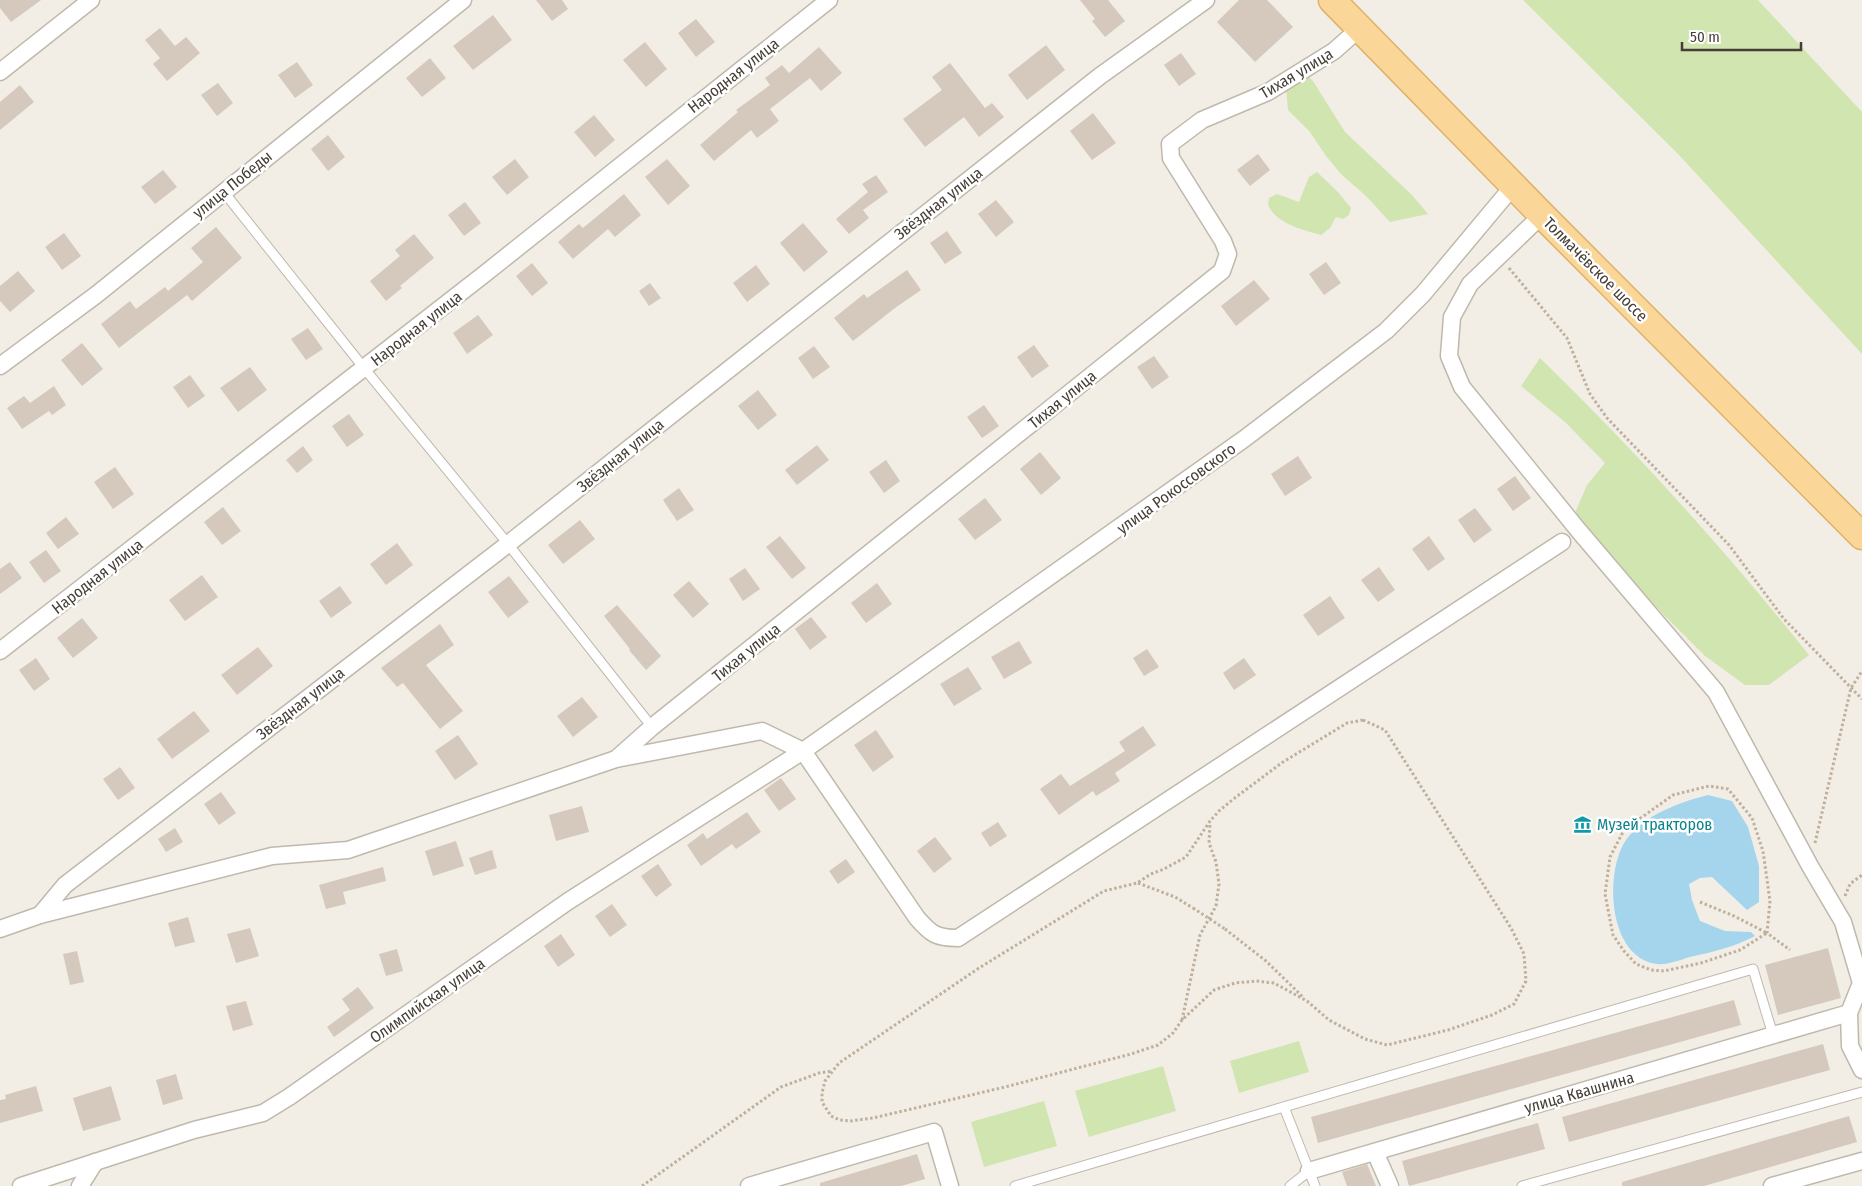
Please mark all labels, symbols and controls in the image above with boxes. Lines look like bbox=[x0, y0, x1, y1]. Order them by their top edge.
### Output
scale bar bbox=[1682, 20, 1801, 52]
text: 50 m bbox=[1690, 28, 1720, 46]
street label: Народная улица bbox=[684, 34, 783, 117]
street label: Тихая улица bbox=[1256, 44, 1336, 103]
street label: улица Победы bbox=[189, 147, 276, 222]
street label: Звёздная улица bbox=[891, 163, 986, 244]
street label: Толмачёвское шоссе bbox=[1540, 213, 1652, 325]
street label: Народная улица bbox=[367, 287, 466, 370]
street label: Тихая улица bbox=[1025, 366, 1100, 433]
street label: Звёздная улица bbox=[573, 414, 668, 496]
street label: улица Рокоссовского bbox=[1113, 439, 1239, 538]
street label: Народная улица bbox=[48, 535, 147, 618]
street label: Тихая улица bbox=[709, 619, 784, 686]
street label: Звёздная улица bbox=[253, 663, 348, 744]
museum icon: Музей тракторов bbox=[1573, 814, 1593, 834]
place label: Музей тракторов bbox=[1597, 815, 1712, 834]
street label: Олимпийская улица bbox=[366, 954, 489, 1047]
street label: улица Квашнина bbox=[1522, 1068, 1636, 1117]

